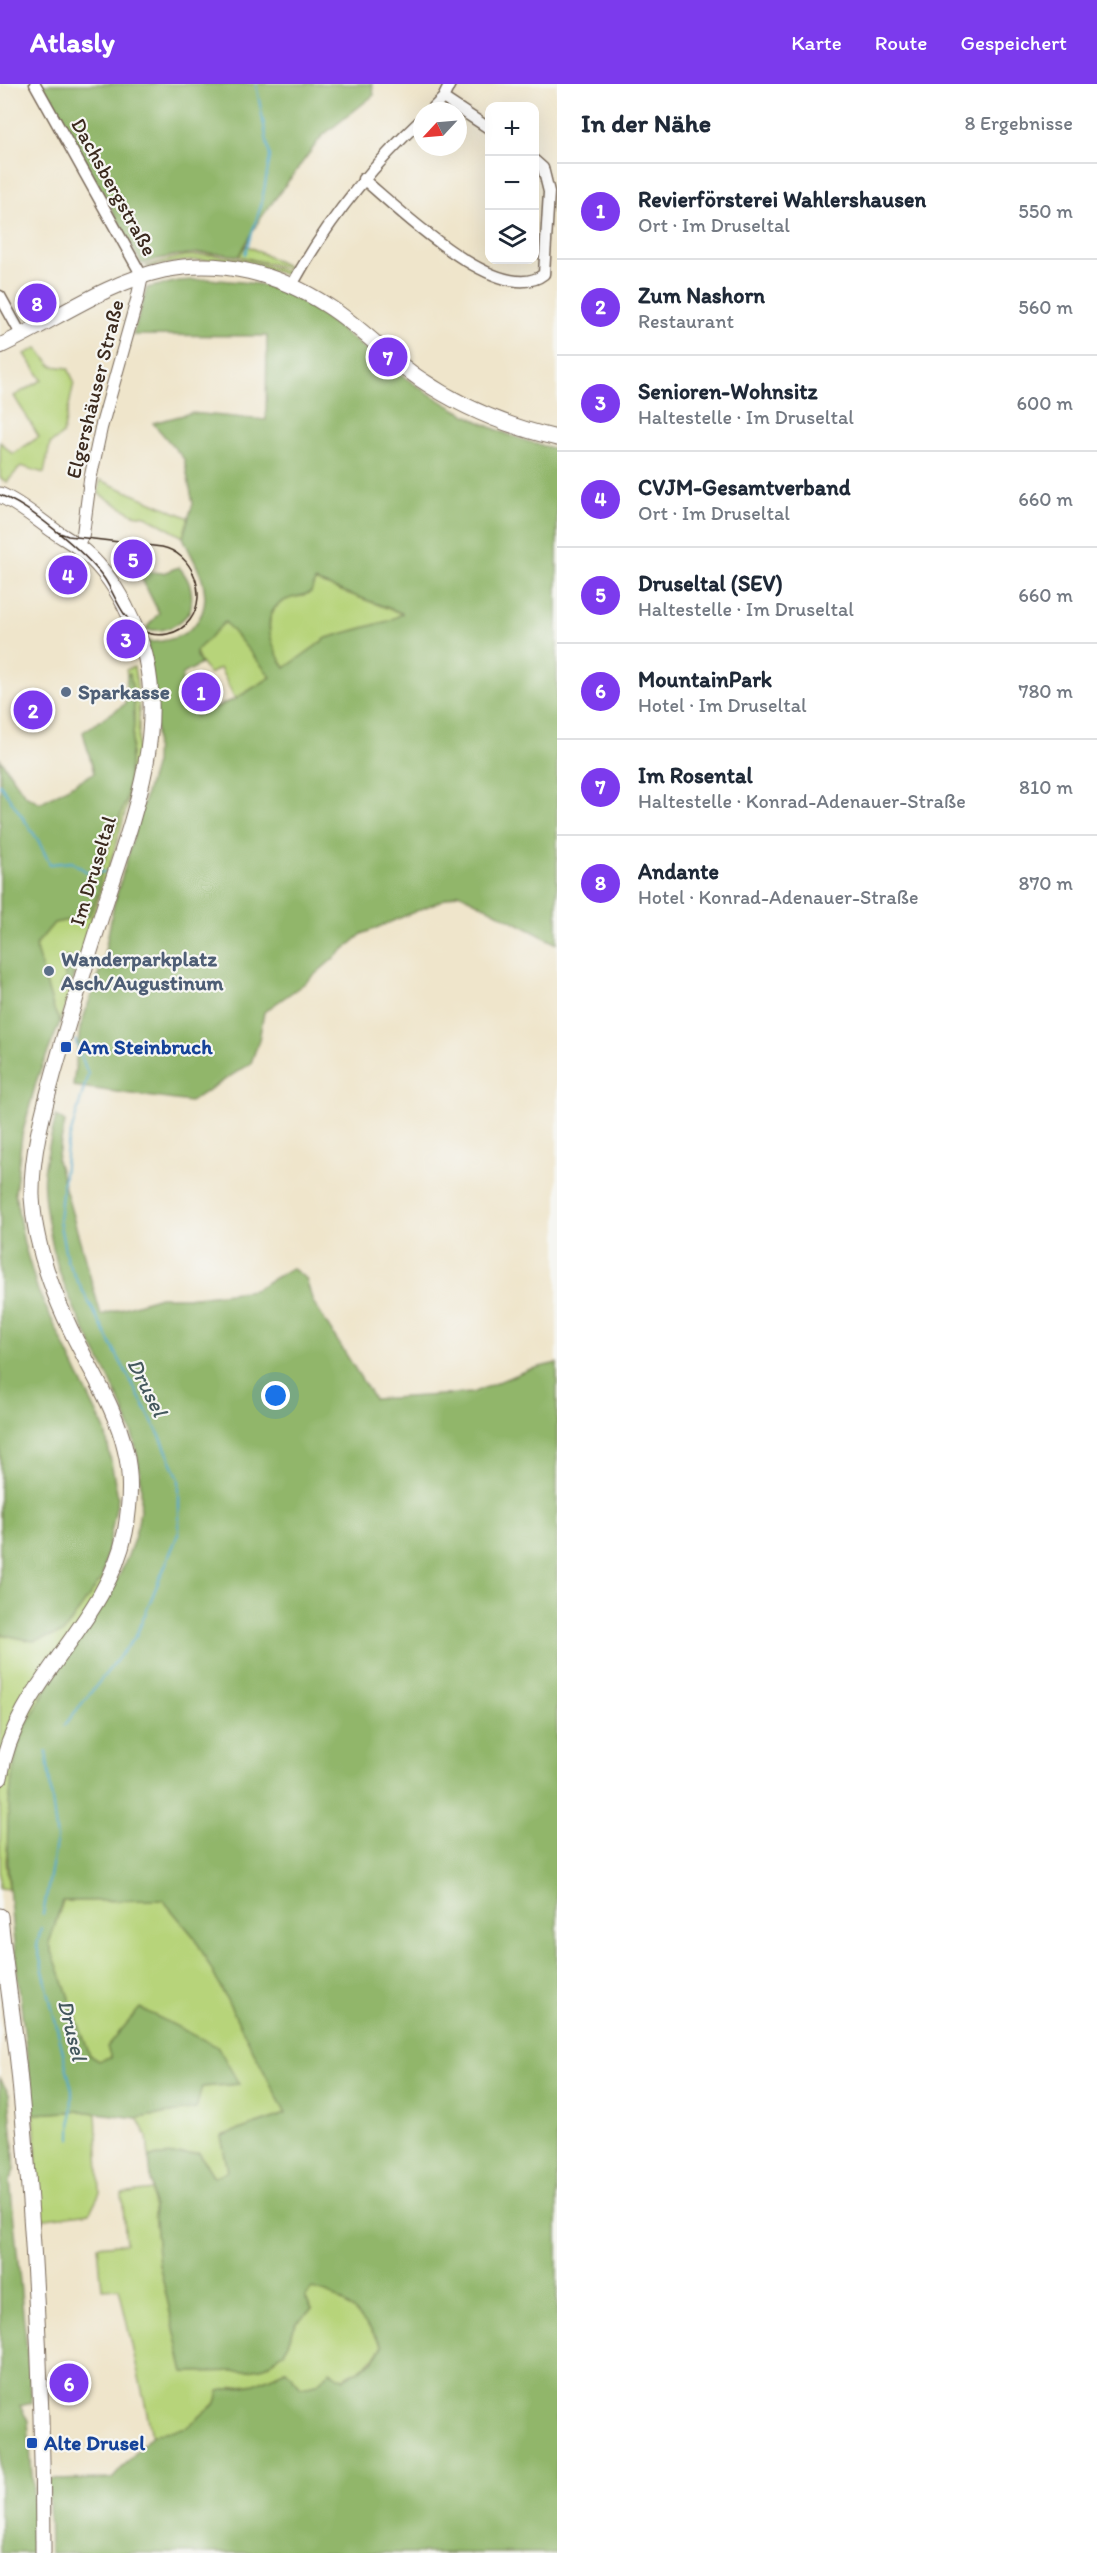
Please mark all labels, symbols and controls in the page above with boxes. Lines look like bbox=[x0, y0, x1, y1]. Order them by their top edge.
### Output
text: Atlasly bbox=[30, 25, 115, 59]
text: Karte bbox=[791, 30, 842, 55]
text: Route bbox=[875, 30, 928, 55]
text: Gespeichert bbox=[961, 30, 1067, 55]
north arrow bbox=[413, 102, 467, 156]
map controls bbox=[485, 102, 539, 264]
button: + bbox=[485, 102, 539, 156]
text: In der Nähe bbox=[581, 107, 711, 139]
text: 8 Ergebnisse bbox=[965, 111, 1073, 135]
street label: Dachsbergstraße bbox=[66, 113, 163, 260]
button: − bbox=[485, 156, 539, 210]
text: Revierförsterei Wahlershausen bbox=[638, 186, 926, 213]
text: 1 bbox=[596, 199, 605, 223]
text: 550 m bbox=[1018, 199, 1073, 223]
button: layers bbox=[485, 210, 539, 264]
text: Ort · Im Druseltal bbox=[638, 213, 790, 237]
pin: 8 bbox=[18, 280, 57, 326]
text: Zum Nashorn bbox=[638, 282, 765, 309]
text: 2 bbox=[595, 295, 606, 319]
text: 560 m bbox=[1018, 295, 1073, 319]
street label: Elgershäuser Straße bbox=[60, 297, 129, 481]
text: Restaurant bbox=[638, 309, 734, 333]
pin: 7 bbox=[368, 334, 408, 380]
text: Senioren-Wohnsitz bbox=[638, 378, 818, 405]
text: 3 bbox=[595, 391, 606, 415]
text: 600 m bbox=[1016, 391, 1073, 415]
text: Haltestelle · Im Druseltal bbox=[638, 405, 854, 429]
text: CVJM-Gesamtverband bbox=[638, 474, 851, 501]
text: 4 bbox=[594, 487, 607, 511]
text: 660 m bbox=[1018, 487, 1073, 511]
text: Ort · Im Druseltal bbox=[638, 501, 790, 525]
pin: 5 bbox=[114, 536, 152, 582]
pin: 4 bbox=[48, 552, 88, 598]
text: Druseltal (SEV) bbox=[638, 570, 783, 597]
text: 5 bbox=[595, 583, 606, 607]
text: 660 m bbox=[1018, 583, 1073, 607]
text: Haltestelle · Im Druseltal bbox=[638, 597, 854, 621]
pin: 3 bbox=[106, 616, 146, 662]
text: MountainPark bbox=[638, 666, 772, 693]
pin: 1 bbox=[182, 670, 220, 714]
place label: Sparkasse bbox=[78, 679, 170, 705]
text: 6 bbox=[595, 679, 606, 703]
text: 780 m bbox=[1018, 679, 1073, 703]
marker: Sparkasse bbox=[59, 685, 73, 699]
pin: 2 bbox=[14, 688, 52, 732]
text: Hotel · Im Druseltal bbox=[638, 693, 807, 717]
text: Im Rosental bbox=[638, 762, 753, 789]
text: 7 bbox=[596, 775, 605, 799]
text: 810 m bbox=[1019, 775, 1073, 799]
text: Haltestelle · Konrad-Adenauer-Straße bbox=[638, 789, 966, 813]
street label: Im Druseltal bbox=[64, 813, 121, 929]
text: Andante bbox=[638, 858, 719, 885]
text: 8 bbox=[595, 871, 606, 895]
text: 870 m bbox=[1018, 871, 1073, 895]
text: Hotel · Konrad-Adenauer-Straße bbox=[638, 885, 919, 909]
place label: Wanderparkplatz Asch/Augustinum bbox=[60, 946, 225, 996]
marker: Wanderparkplatz Asch/Augustinum bbox=[42, 964, 56, 978]
place label: Am Steinbruch bbox=[77, 1034, 213, 1059]
marker: Am Steinbruch bbox=[59, 1040, 73, 1054]
water label: Drusel bbox=[121, 1354, 174, 1423]
your location bbox=[261, 1381, 290, 1410]
water label: Drusel bbox=[52, 1997, 94, 2065]
pin: 6 bbox=[50, 2360, 88, 2406]
place label: Alte Drusel bbox=[43, 2430, 146, 2455]
marker: Alte Drusel bbox=[25, 2436, 39, 2450]

